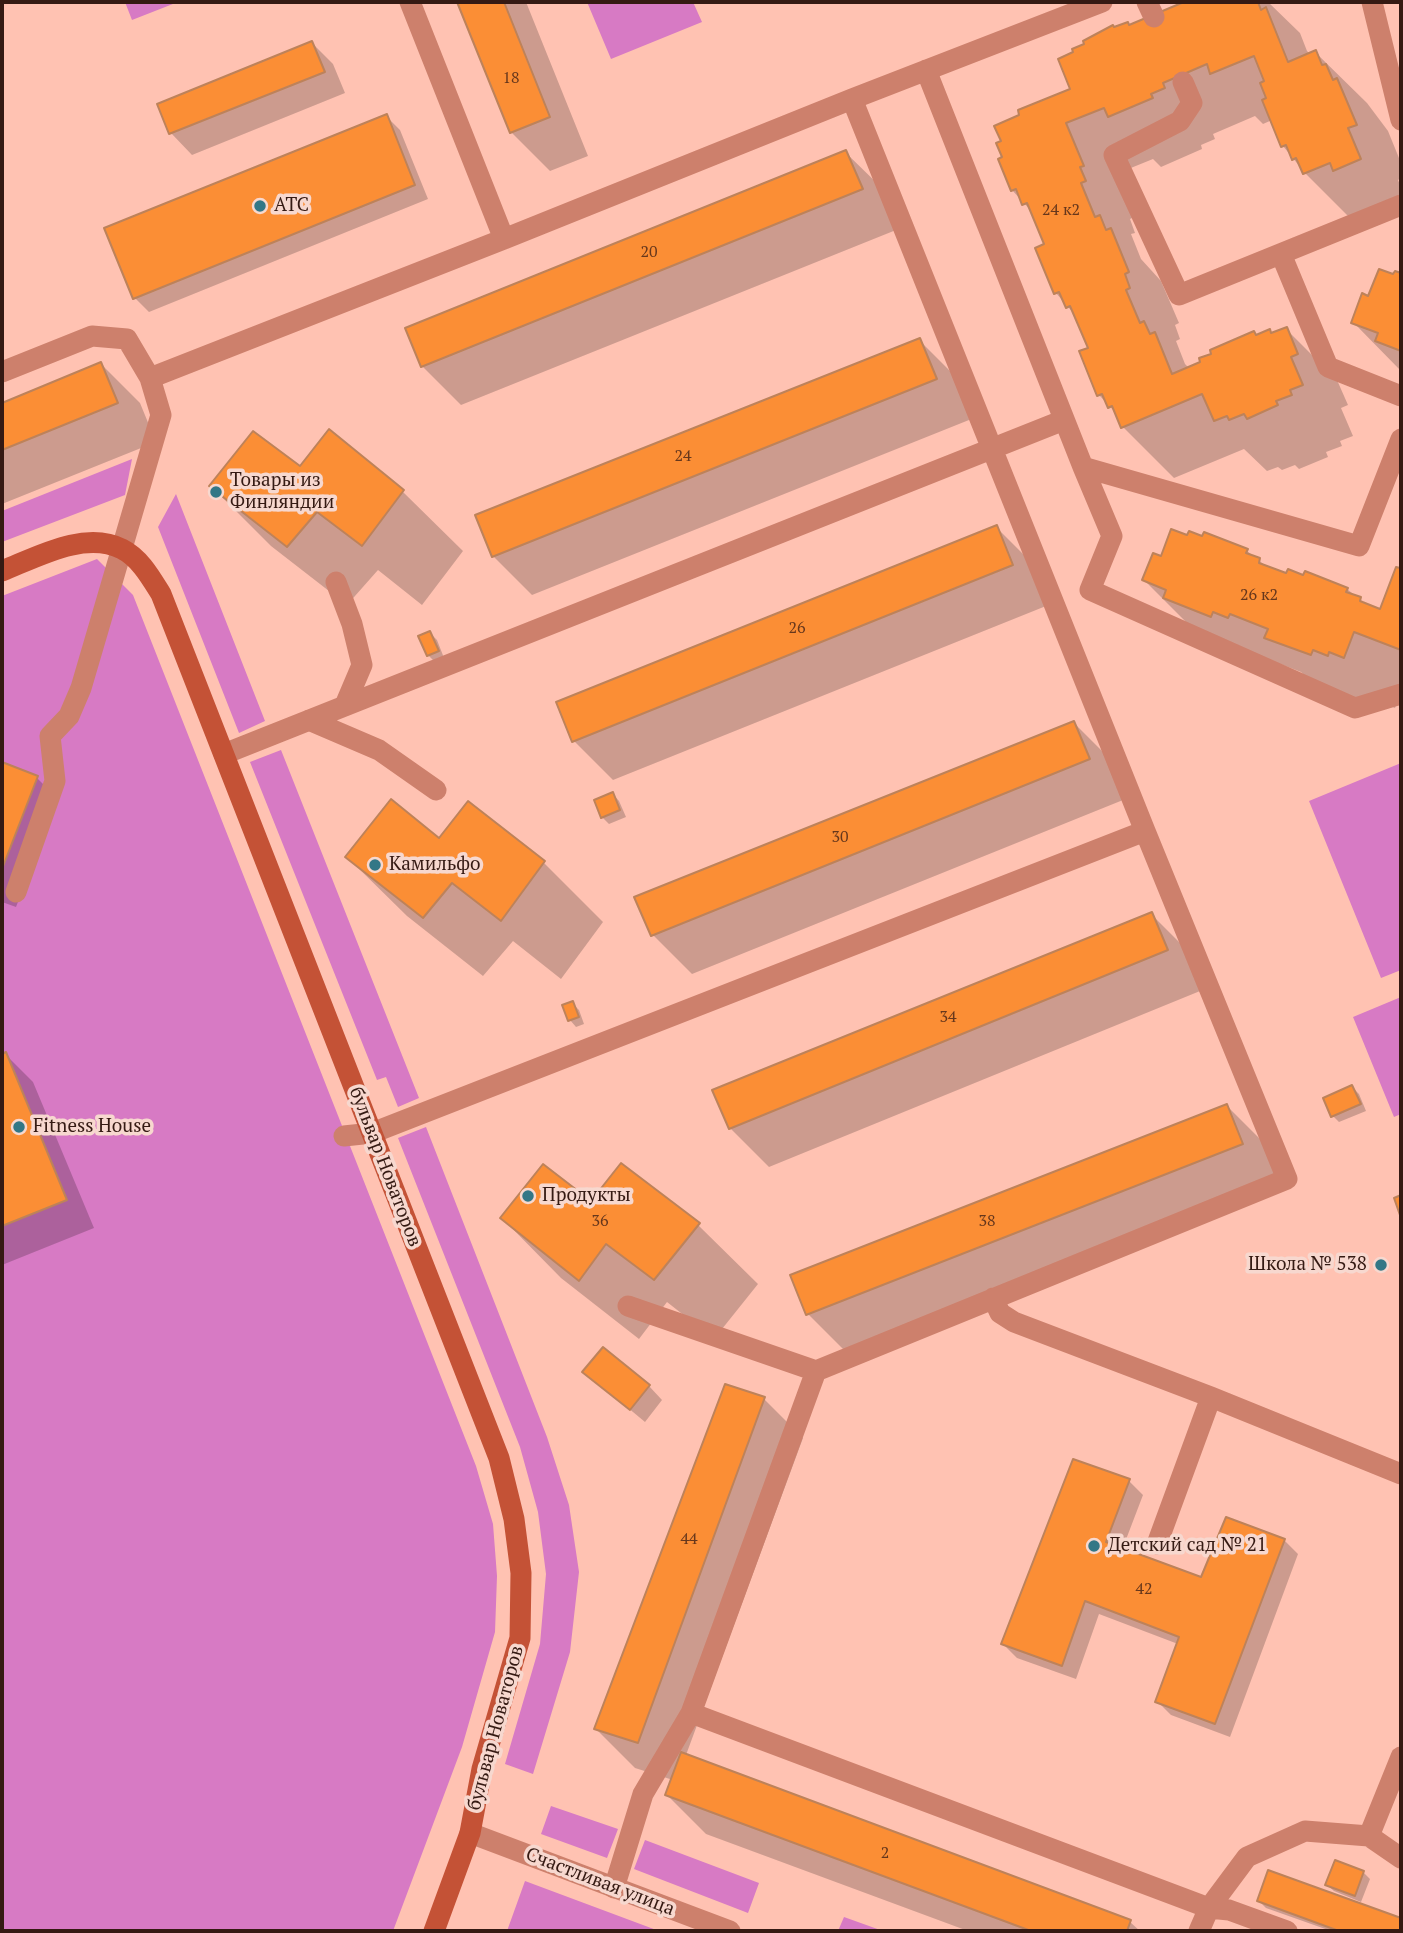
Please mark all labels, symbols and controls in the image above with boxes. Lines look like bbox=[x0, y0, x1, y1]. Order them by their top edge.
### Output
house number: 18 bbox=[502, 68, 520, 88]
place label: АТС bbox=[274, 195, 309, 217]
marker: АТС bbox=[252, 198, 268, 214]
house number: 24 к2 bbox=[1042, 200, 1080, 220]
house number: 20 bbox=[640, 242, 658, 262]
house number: 24 bbox=[674, 446, 692, 466]
place label: Товары из Финляндии bbox=[230, 470, 334, 514]
marker: Товары из Финляндии bbox=[208, 484, 224, 500]
house number: 26 к2 bbox=[1240, 585, 1278, 605]
house number: 26 bbox=[788, 618, 806, 638]
house number: 30 bbox=[831, 827, 849, 847]
place label: Камильфо bbox=[389, 854, 480, 876]
marker: Камильфо bbox=[367, 857, 383, 873]
house number: 34 bbox=[939, 1007, 957, 1027]
street label: бульвар Новаторов bbox=[344, 1084, 426, 1250]
place label: Fitness House bbox=[33, 1116, 151, 1138]
marker: Fitness House bbox=[11, 1119, 27, 1135]
place label: Продукты bbox=[542, 1185, 631, 1207]
marker: Продукты bbox=[520, 1188, 536, 1204]
house number: 36 bbox=[591, 1211, 609, 1231]
house number: 38 bbox=[978, 1211, 996, 1231]
place label: Школа № 538 bbox=[1248, 1254, 1367, 1276]
marker: Школа № 538 bbox=[1373, 1257, 1389, 1273]
house number: 44 bbox=[680, 1529, 698, 1549]
place label: Детский сад № 21 bbox=[1108, 1535, 1267, 1557]
marker: Детский сад № 21 bbox=[1086, 1538, 1102, 1554]
house number: 42 bbox=[1135, 1579, 1153, 1599]
street label: бульвар Новаторов bbox=[463, 1643, 529, 1813]
street label: Счастливая улица bbox=[522, 1843, 678, 1921]
house number: 2 bbox=[881, 1843, 889, 1863]

